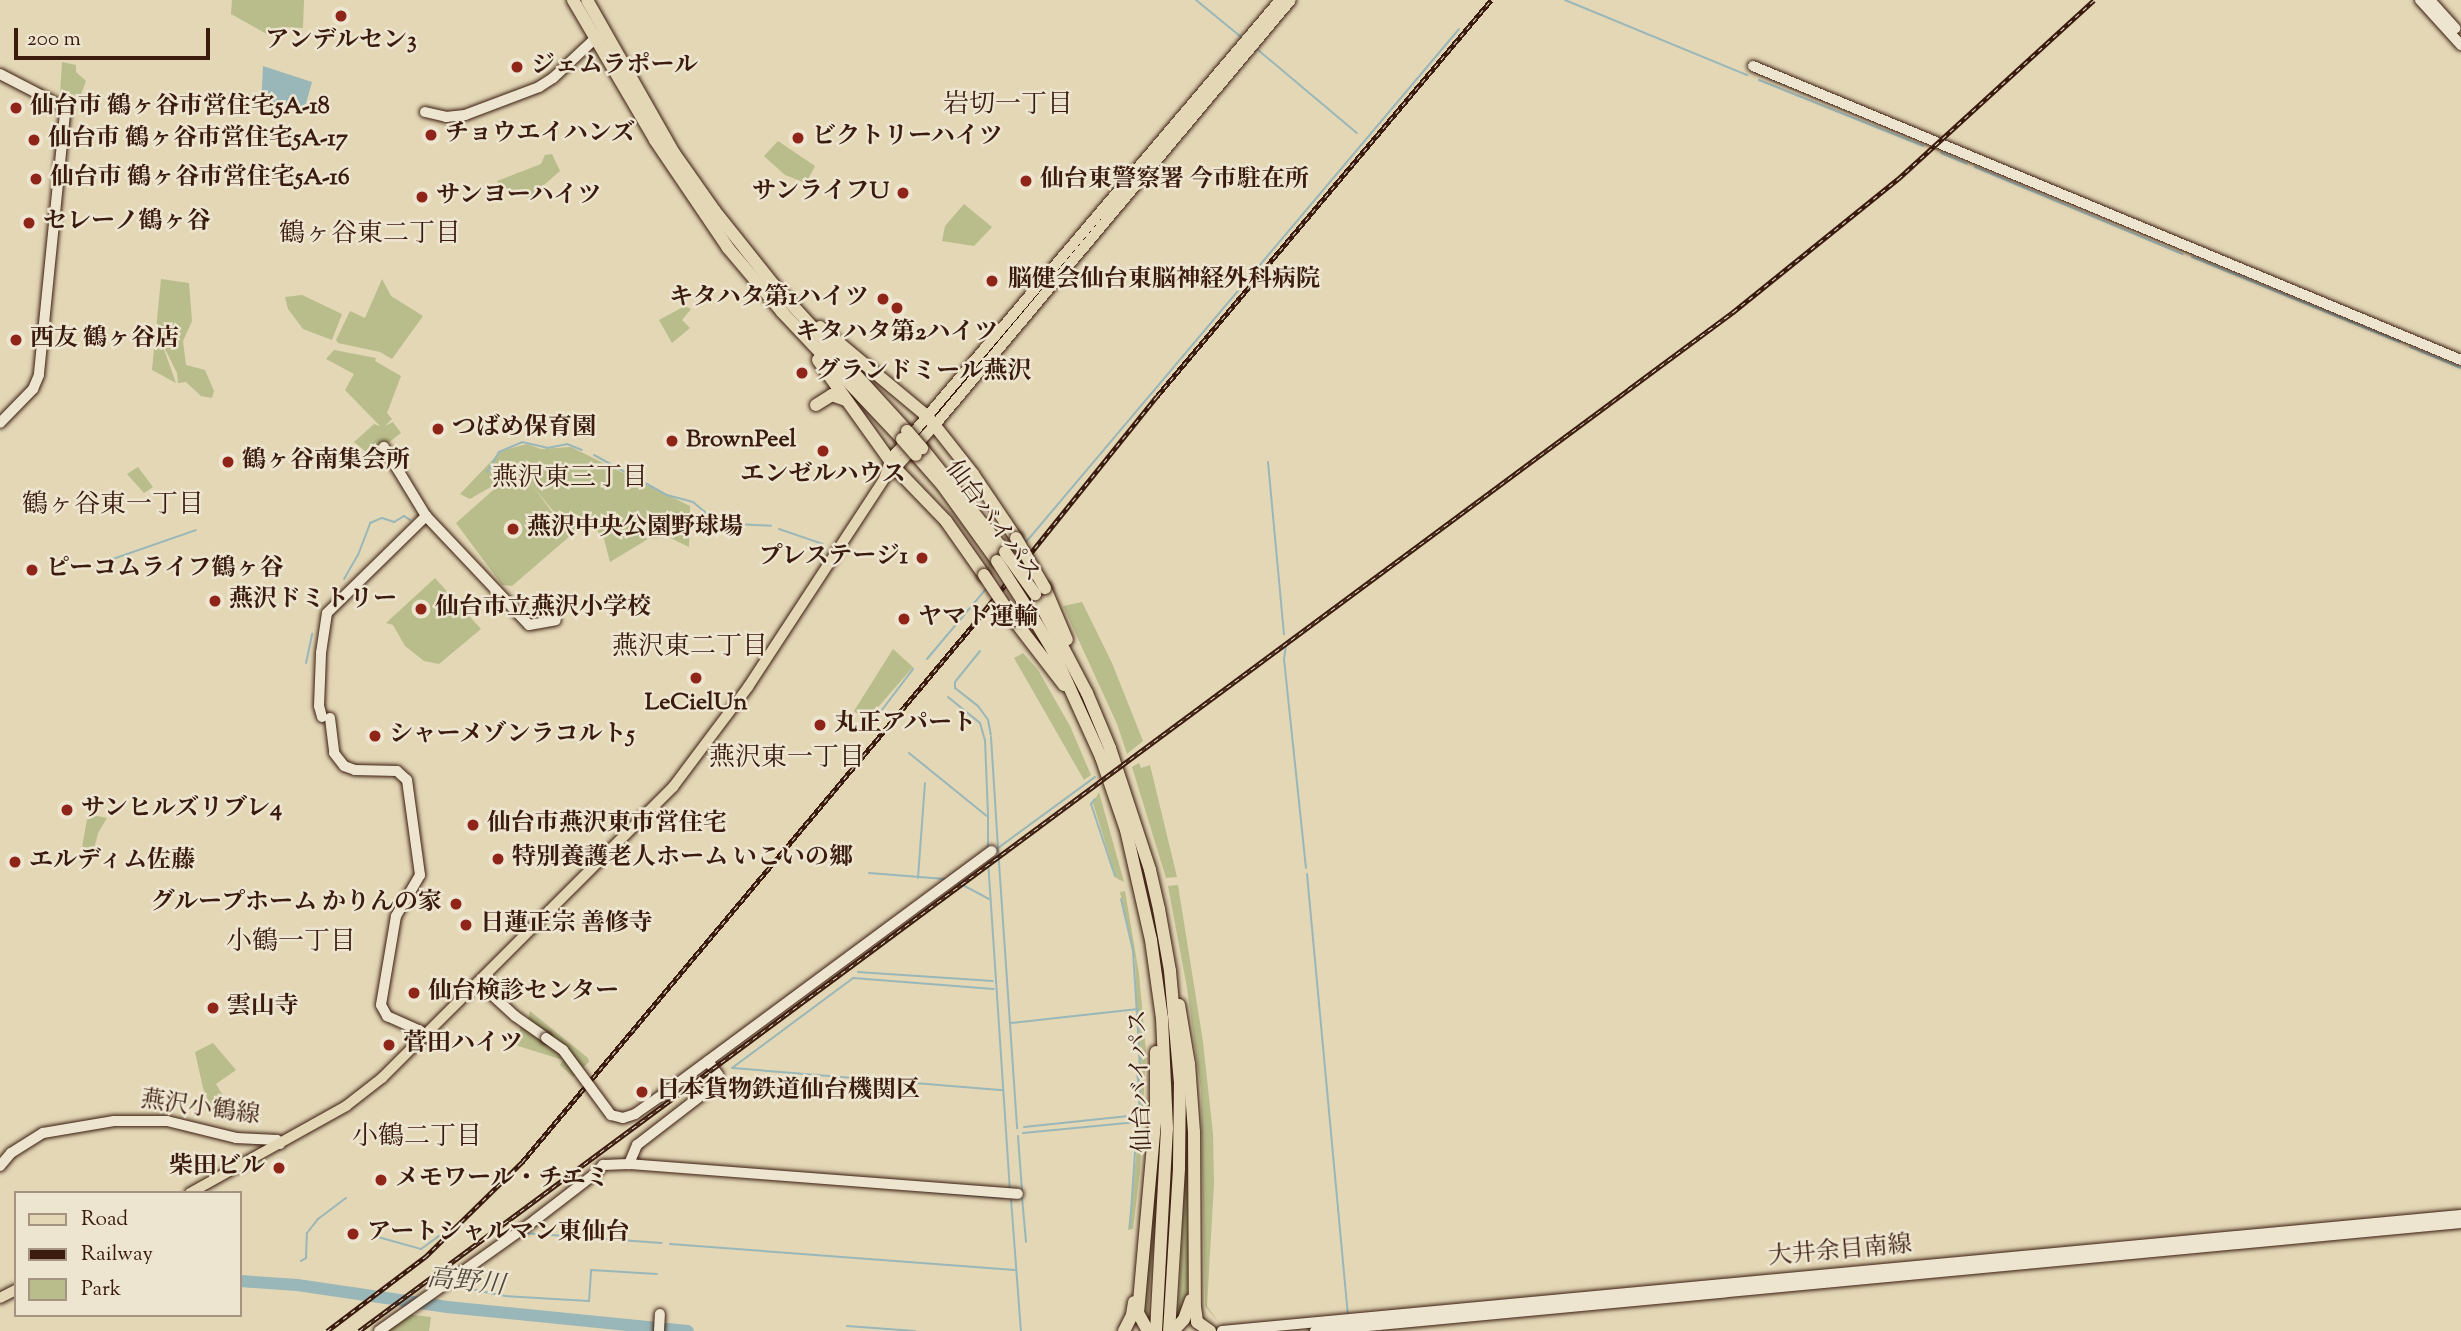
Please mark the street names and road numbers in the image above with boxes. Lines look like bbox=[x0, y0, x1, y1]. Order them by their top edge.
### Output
street label: 仙台バイパス bbox=[938, 455, 1046, 589]
street label: 仙台バイパス bbox=[1125, 1009, 1159, 1153]
street label: 燕沢小鶴線 bbox=[139, 1086, 261, 1132]
street label: 大井余目南線 bbox=[1767, 1231, 1913, 1273]

